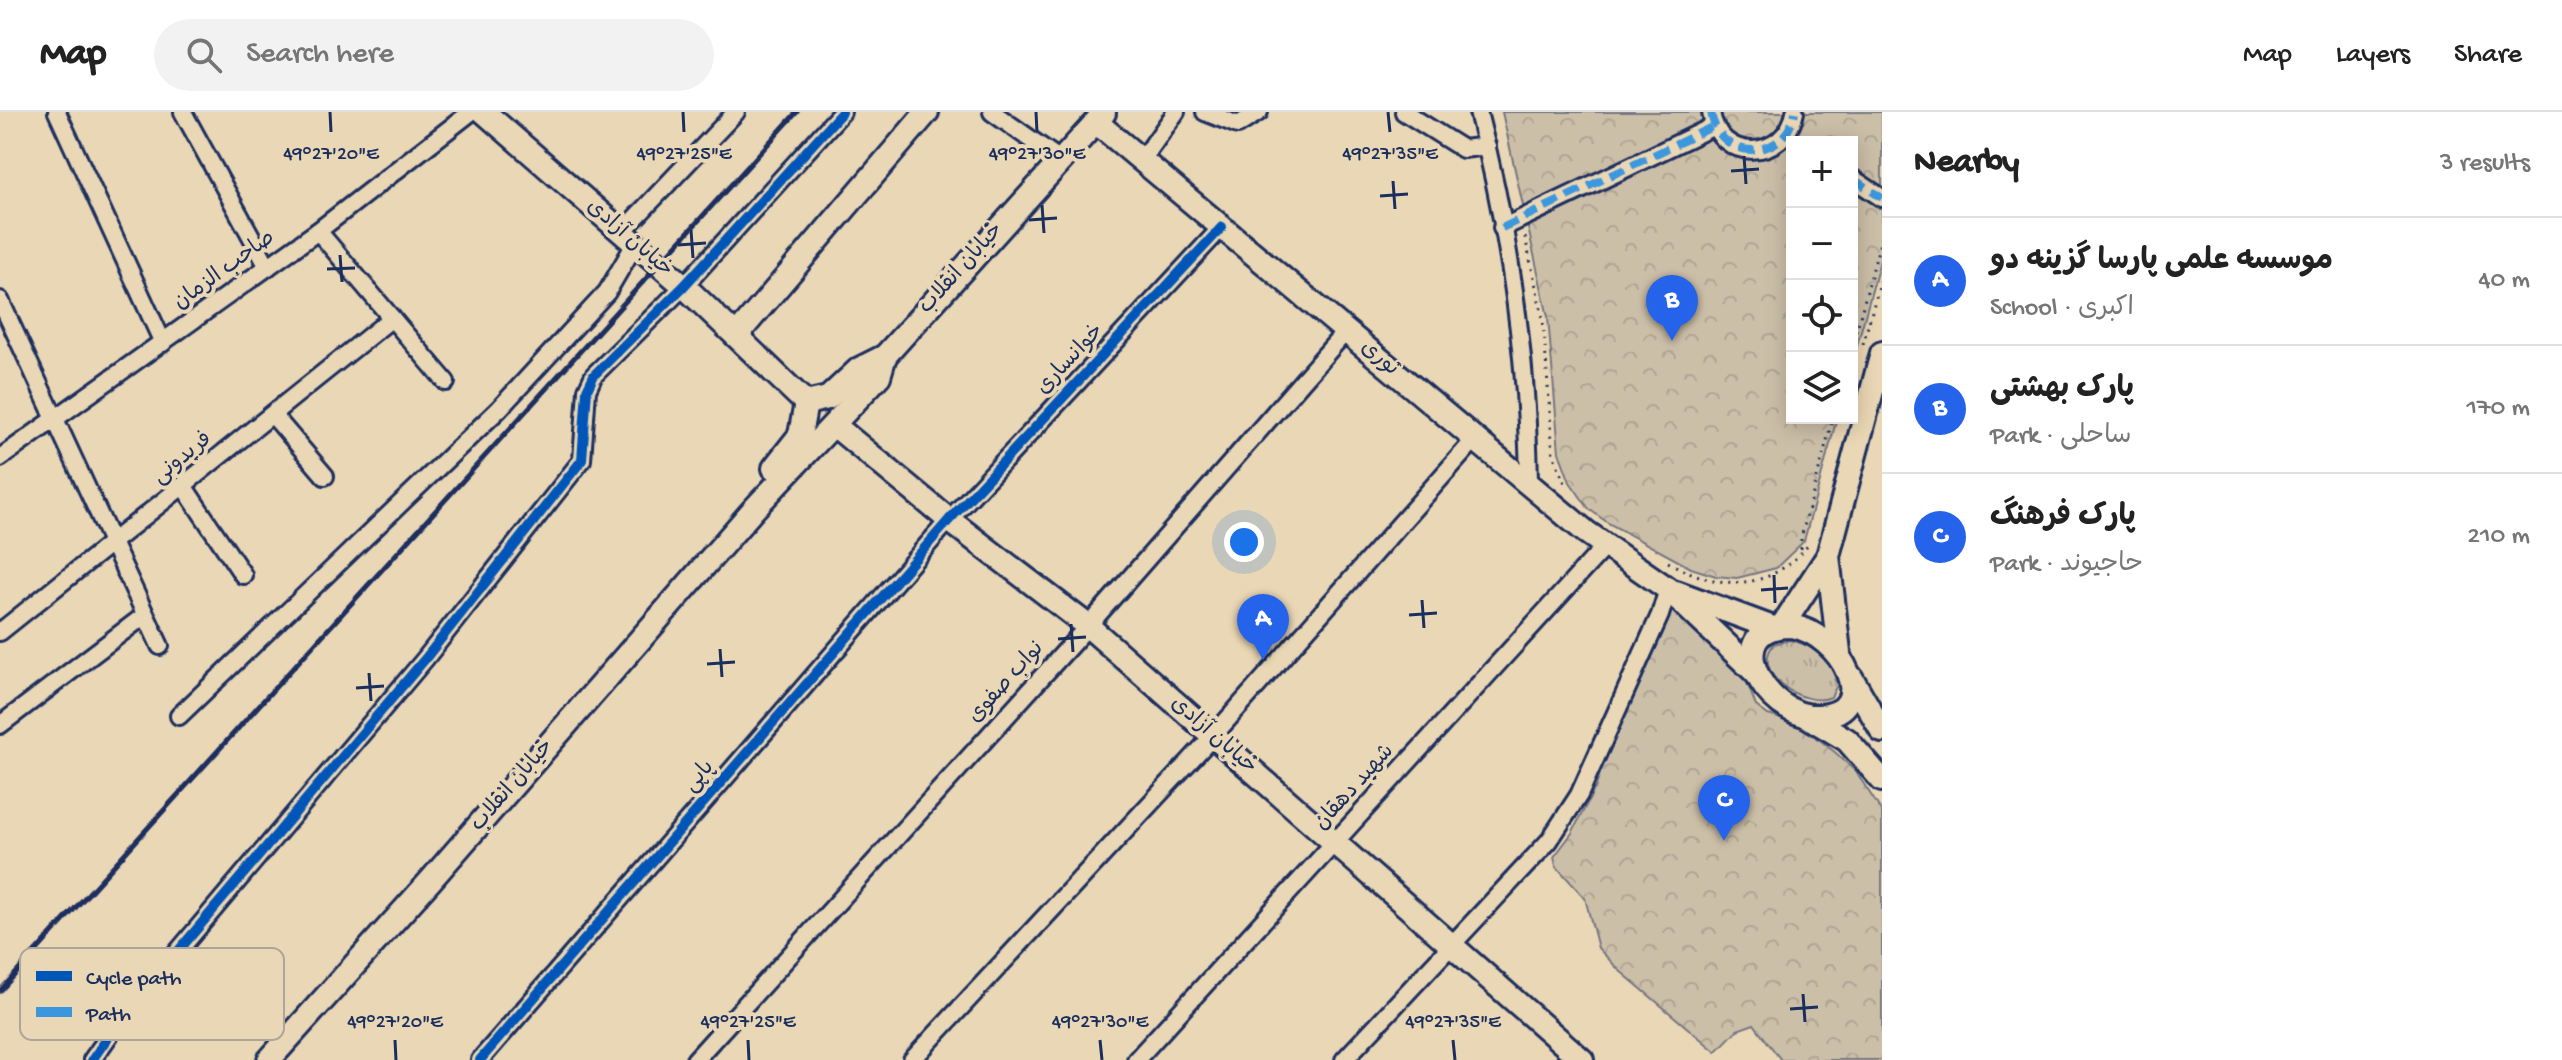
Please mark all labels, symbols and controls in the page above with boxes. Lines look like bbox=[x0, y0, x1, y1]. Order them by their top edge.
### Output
search box bbox=[154, 19, 714, 91]
text: Map bbox=[40, 33, 106, 77]
icon: search bbox=[182, 33, 226, 77]
text: Search here bbox=[246, 38, 394, 73]
text: Map bbox=[2243, 39, 2292, 72]
text: Layers bbox=[2336, 39, 2410, 72]
text: Share bbox=[2454, 39, 2522, 72]
map controls bbox=[1786, 136, 1858, 424]
button: + bbox=[1786, 136, 1858, 208]
text: 49°27'20"E bbox=[283, 144, 380, 167]
text: 49°27'25"E bbox=[637, 144, 733, 167]
text: 49°27'30"E bbox=[989, 144, 1087, 167]
text: 49°27'35"E bbox=[1342, 144, 1439, 167]
text: Nearby bbox=[1914, 144, 2019, 184]
text: 3 results bbox=[2440, 149, 2530, 180]
street label: خیابان آزادی bbox=[580, 193, 679, 284]
button: − bbox=[1786, 208, 1858, 280]
street label: خیابان انقلاب bbox=[914, 218, 1010, 320]
street label: صاحب الزمان bbox=[169, 226, 281, 316]
text: موسسه علمی پارسا گزینه دو bbox=[1990, 245, 2333, 280]
text: A bbox=[1932, 266, 1948, 297]
text: 40 m bbox=[2478, 266, 2530, 297]
pin: B bbox=[1646, 275, 1698, 341]
button: locate bbox=[1786, 280, 1858, 352]
text: School · اکبری bbox=[1990, 294, 2134, 325]
street label: خوانساری bbox=[1032, 319, 1110, 401]
street label: نوری bbox=[1354, 335, 1404, 383]
button: layers bbox=[1786, 352, 1858, 424]
text: پارک بهشتی bbox=[1990, 373, 2134, 408]
text: B bbox=[1933, 394, 1947, 425]
text: 170 m bbox=[2467, 394, 2530, 425]
text: Park · ساحلی bbox=[1990, 422, 2131, 453]
street label: فریدونی bbox=[148, 427, 218, 491]
text: پارک فرهنگ bbox=[1990, 501, 2136, 536]
your location bbox=[1224, 522, 1264, 562]
text: C bbox=[1933, 522, 1947, 553]
text: 210 m bbox=[2467, 522, 2530, 553]
text: Park · حاجیوند bbox=[1990, 550, 2143, 581]
pin: A bbox=[1237, 594, 1289, 660]
street label: نواب صفوی bbox=[963, 637, 1051, 729]
street label: خیابان آزادی bbox=[1164, 690, 1263, 781]
street label: خیابان انقلاب bbox=[466, 734, 560, 838]
street label: شهید دهقان bbox=[1309, 739, 1401, 837]
street label: پاپی bbox=[679, 756, 721, 798]
pin: C bbox=[1698, 775, 1750, 841]
legend bbox=[20, 948, 284, 1040]
text: Cycle path bbox=[86, 967, 182, 993]
text: Path bbox=[85, 1003, 131, 1029]
text: 49°27'20"E bbox=[347, 1012, 444, 1035]
text: 49°27'25"E bbox=[701, 1012, 797, 1035]
text: 49°27'30"E bbox=[1052, 1012, 1150, 1035]
text: 49°27'35"E bbox=[1405, 1012, 1502, 1035]

